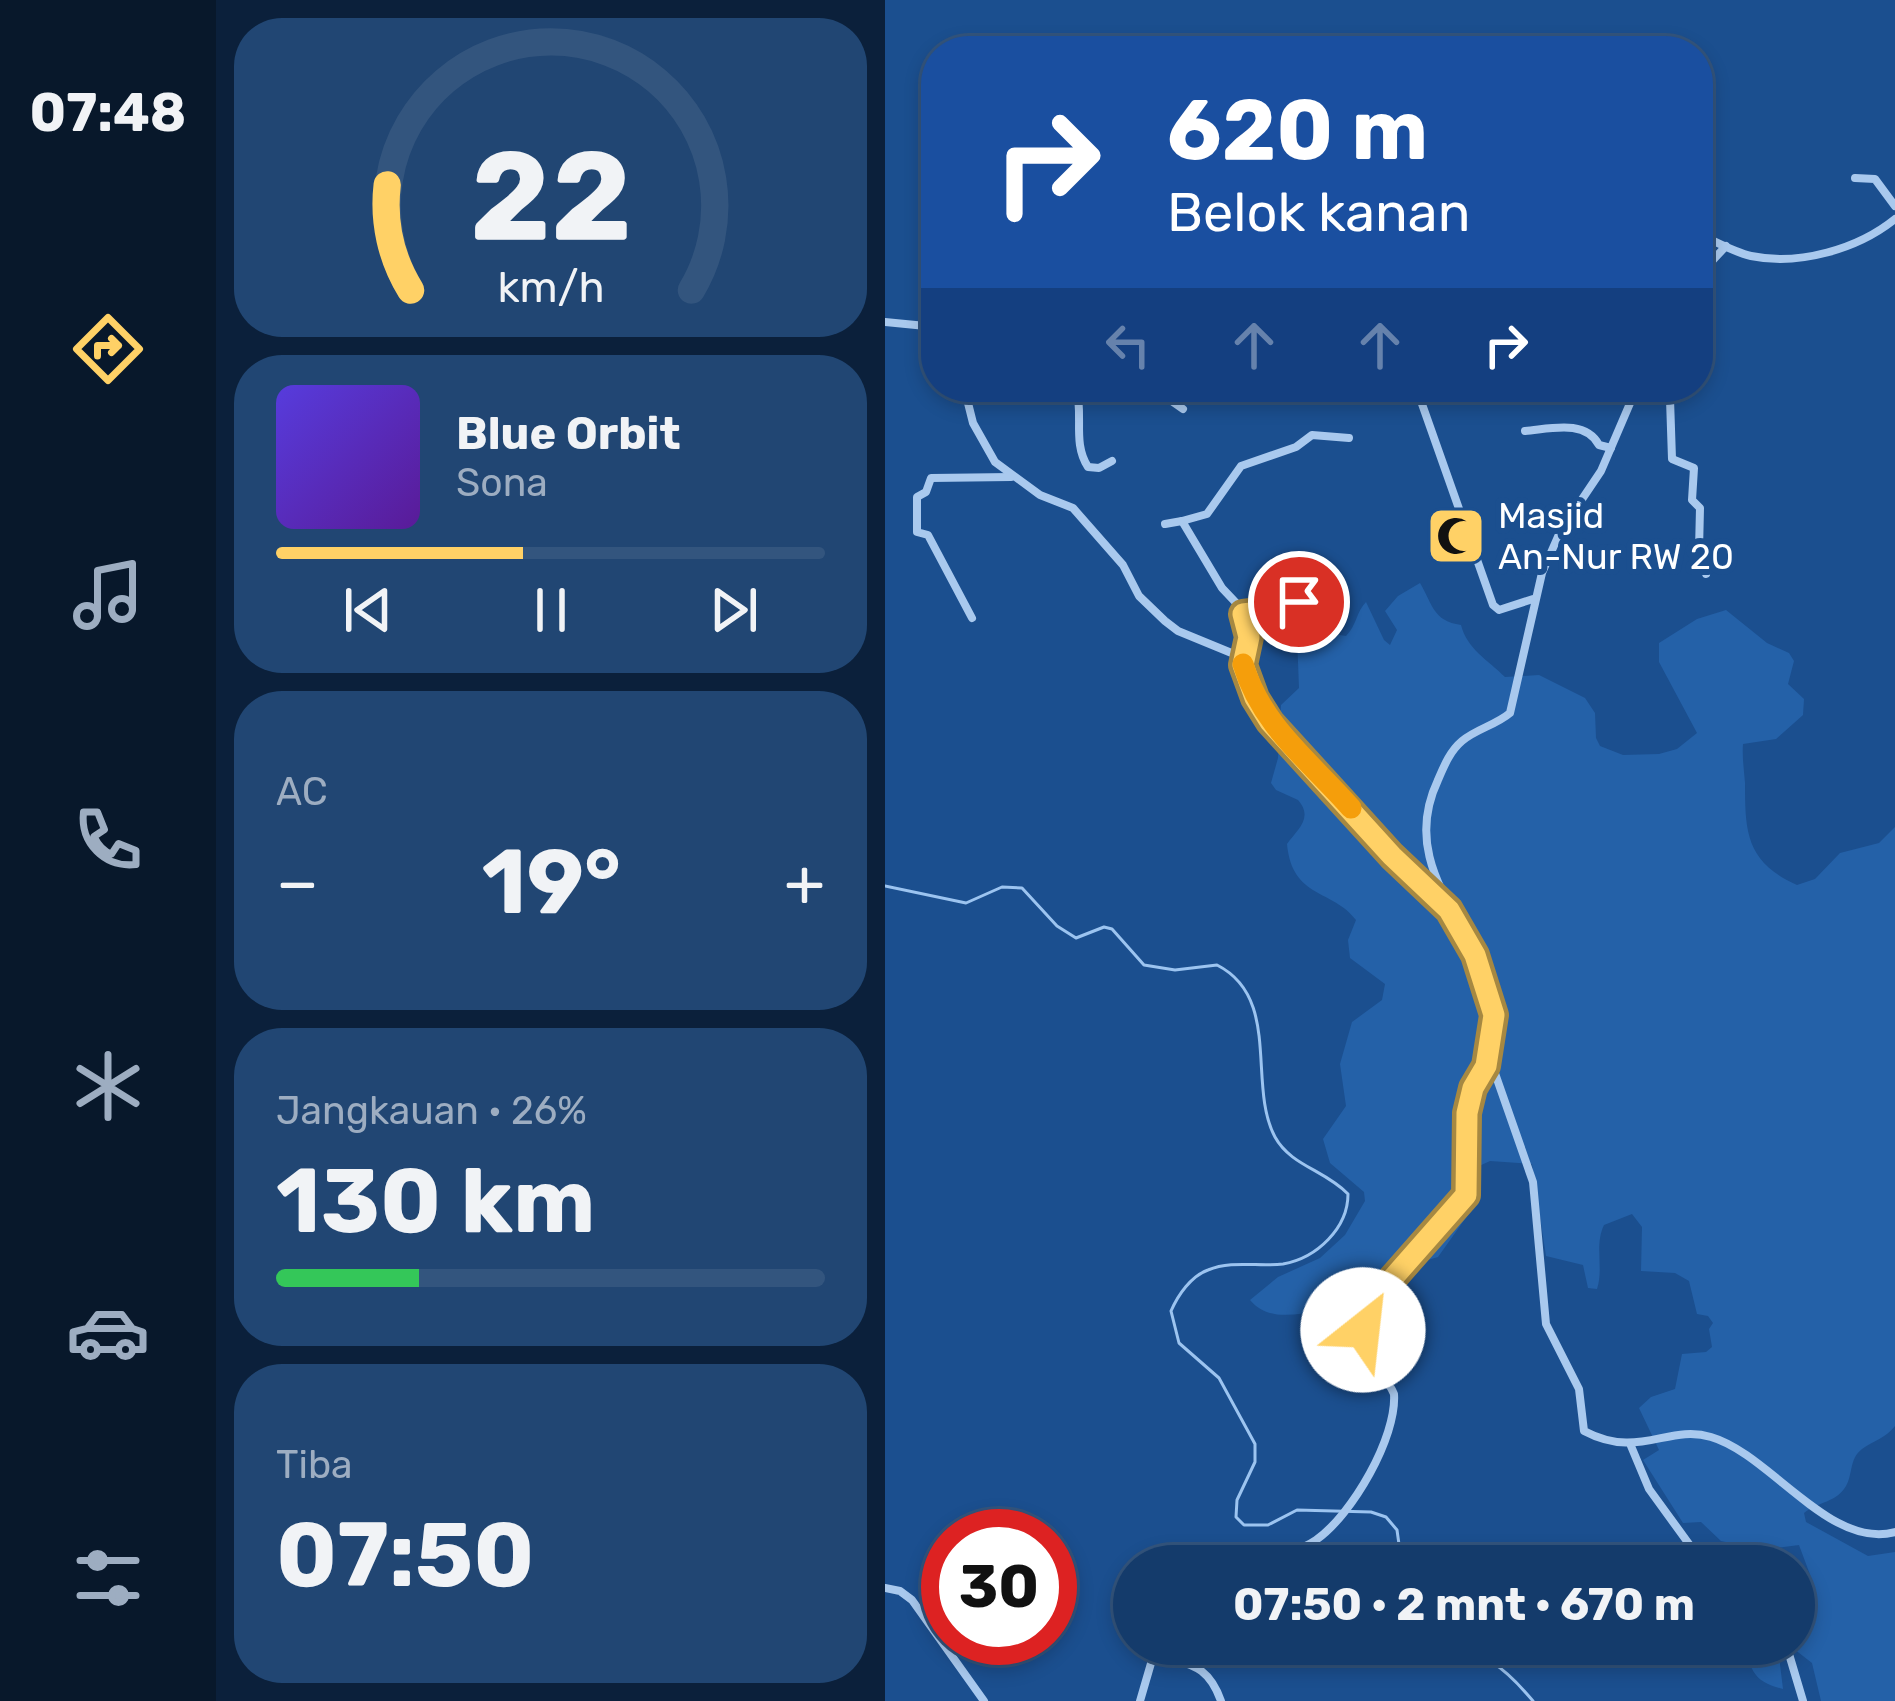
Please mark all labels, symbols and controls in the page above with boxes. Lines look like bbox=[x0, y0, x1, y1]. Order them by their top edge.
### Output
text: 620 m bbox=[1167, 80, 1428, 180]
text: 07:48 bbox=[30, 81, 186, 145]
icon: right bbox=[969, 84, 1125, 240]
text: 22 bbox=[469, 123, 632, 271]
text: Belok kanan bbox=[1167, 181, 1470, 245]
text: km/h bbox=[497, 262, 604, 313]
icon: directions bbox=[66, 307, 150, 391]
icon: left bbox=[1095, 312, 1161, 378]
icon: ahead bbox=[1221, 312, 1287, 378]
icon: ahead bbox=[1347, 312, 1413, 378]
icon: right bbox=[1473, 312, 1539, 378]
text: Blue Orbit bbox=[456, 407, 680, 460]
text: Sona bbox=[456, 460, 548, 506]
place label: Masjid An-Nur RW 20 bbox=[1498, 494, 1734, 578]
mosque icon: Masjid An-Nur RW 20 bbox=[1425, 505, 1487, 567]
pin bbox=[1248, 551, 1350, 653]
icon: music bbox=[66, 553, 150, 637]
icon: arrive bbox=[1266, 569, 1332, 635]
icon: previous bbox=[335, 577, 401, 643]
icon: pause bbox=[518, 577, 584, 643]
icon: next bbox=[701, 577, 767, 643]
text: AC bbox=[276, 769, 328, 815]
icon: phone bbox=[66, 798, 150, 882]
text: 19° bbox=[482, 829, 621, 936]
text: − bbox=[276, 843, 319, 922]
text: + bbox=[784, 843, 825, 922]
icon: climate bbox=[66, 1044, 150, 1128]
text: Jangkauan · 26% bbox=[276, 1088, 587, 1134]
text: 130 km bbox=[276, 1148, 596, 1255]
position arrow bbox=[1300, 1267, 1426, 1393]
icon: car bbox=[66, 1290, 150, 1374]
text: Tiba bbox=[276, 1442, 353, 1488]
text: 07:50 bbox=[276, 1502, 534, 1609]
speed limit sign: 30 bbox=[921, 1509, 1077, 1665]
icon: filters bbox=[66, 1536, 150, 1620]
text: 07:50 · 2 mnt · 670 m bbox=[1233, 1578, 1695, 1631]

